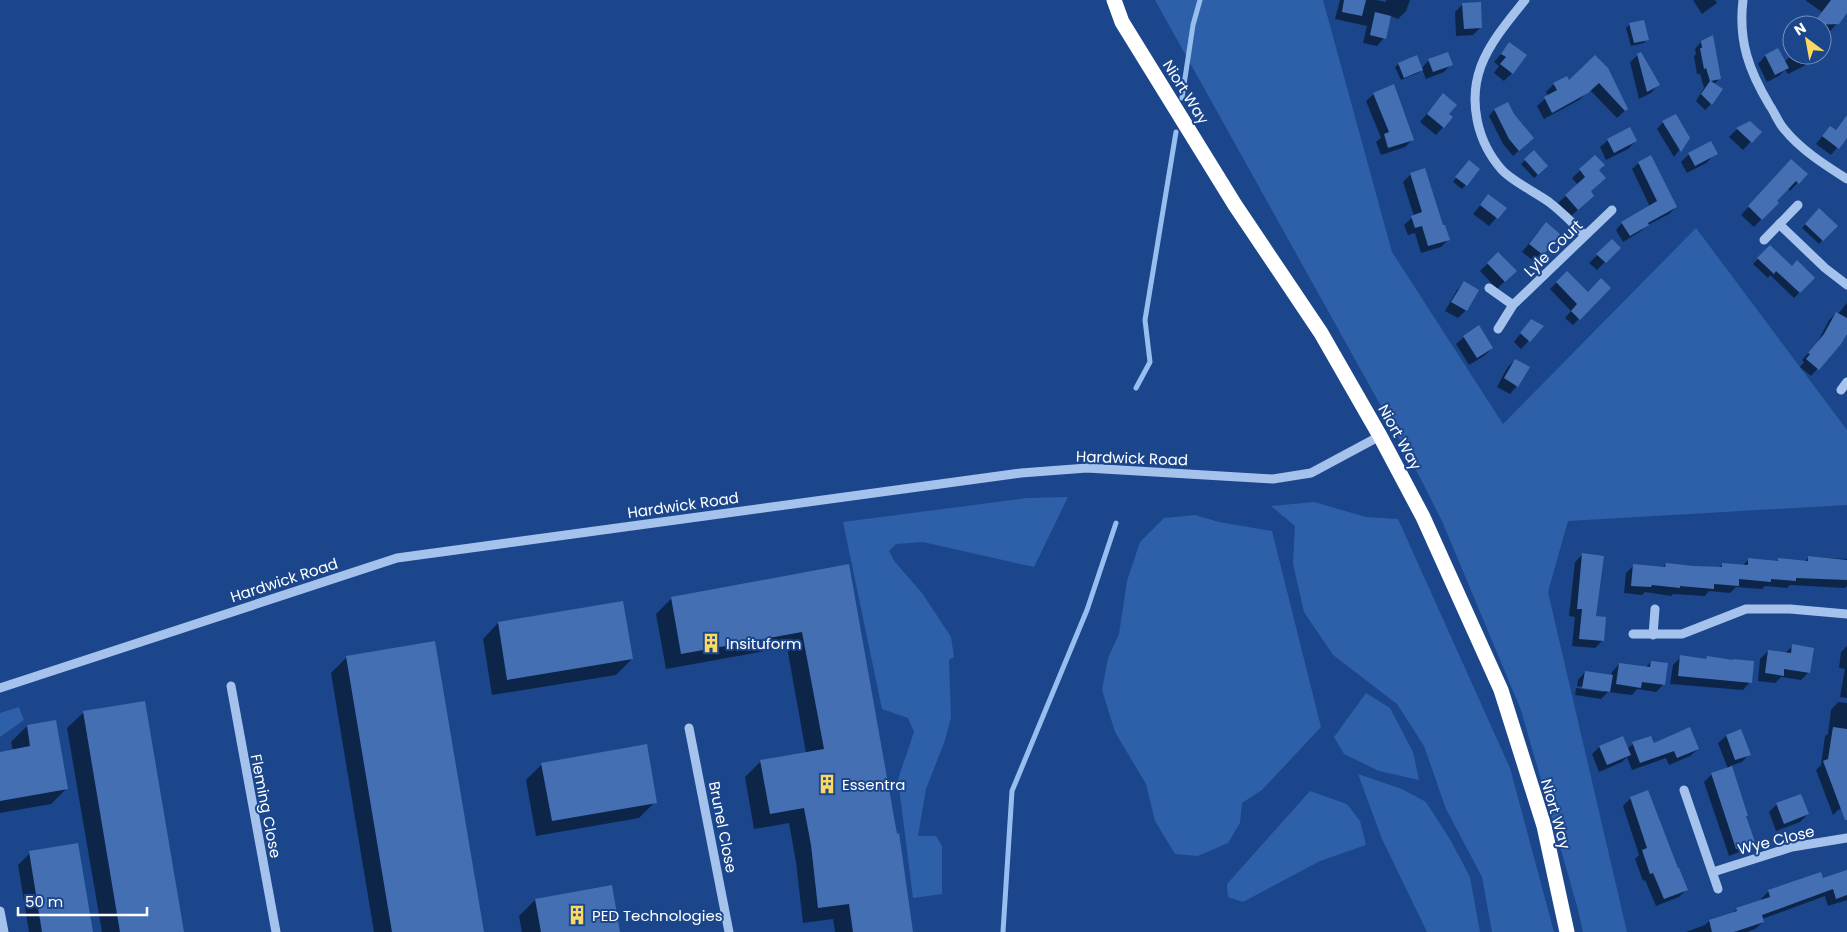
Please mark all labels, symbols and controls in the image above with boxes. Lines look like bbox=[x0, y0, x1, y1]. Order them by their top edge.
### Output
north arrow bbox=[1782, 15, 1832, 65]
text: N bbox=[1790, 18, 1810, 40]
street label: Niort Way bbox=[1158, 56, 1214, 129]
street label: Lyle Court bbox=[1519, 215, 1587, 281]
street label: Niort Way bbox=[1373, 400, 1427, 474]
street label: Hardwick Road bbox=[1076, 446, 1188, 470]
street label: Hardwick Road bbox=[626, 487, 740, 523]
street label: Hardwick Road bbox=[227, 553, 341, 607]
building icon: Insituform bbox=[700, 632, 722, 654]
place label: Insituform bbox=[726, 633, 801, 654]
street label: Fleming Close bbox=[246, 752, 286, 860]
building icon: Essentra bbox=[816, 773, 838, 795]
place label: Essentra bbox=[842, 774, 905, 795]
street label: Niort Way bbox=[1536, 776, 1576, 852]
street label: Brunel Close bbox=[704, 779, 742, 875]
street label: Wye Close bbox=[1735, 820, 1817, 860]
scale bar bbox=[18, 884, 146, 916]
text: 50 m bbox=[25, 891, 63, 912]
building icon: PED Technologies bbox=[566, 904, 588, 926]
place label: PED Technologies bbox=[592, 905, 723, 926]

